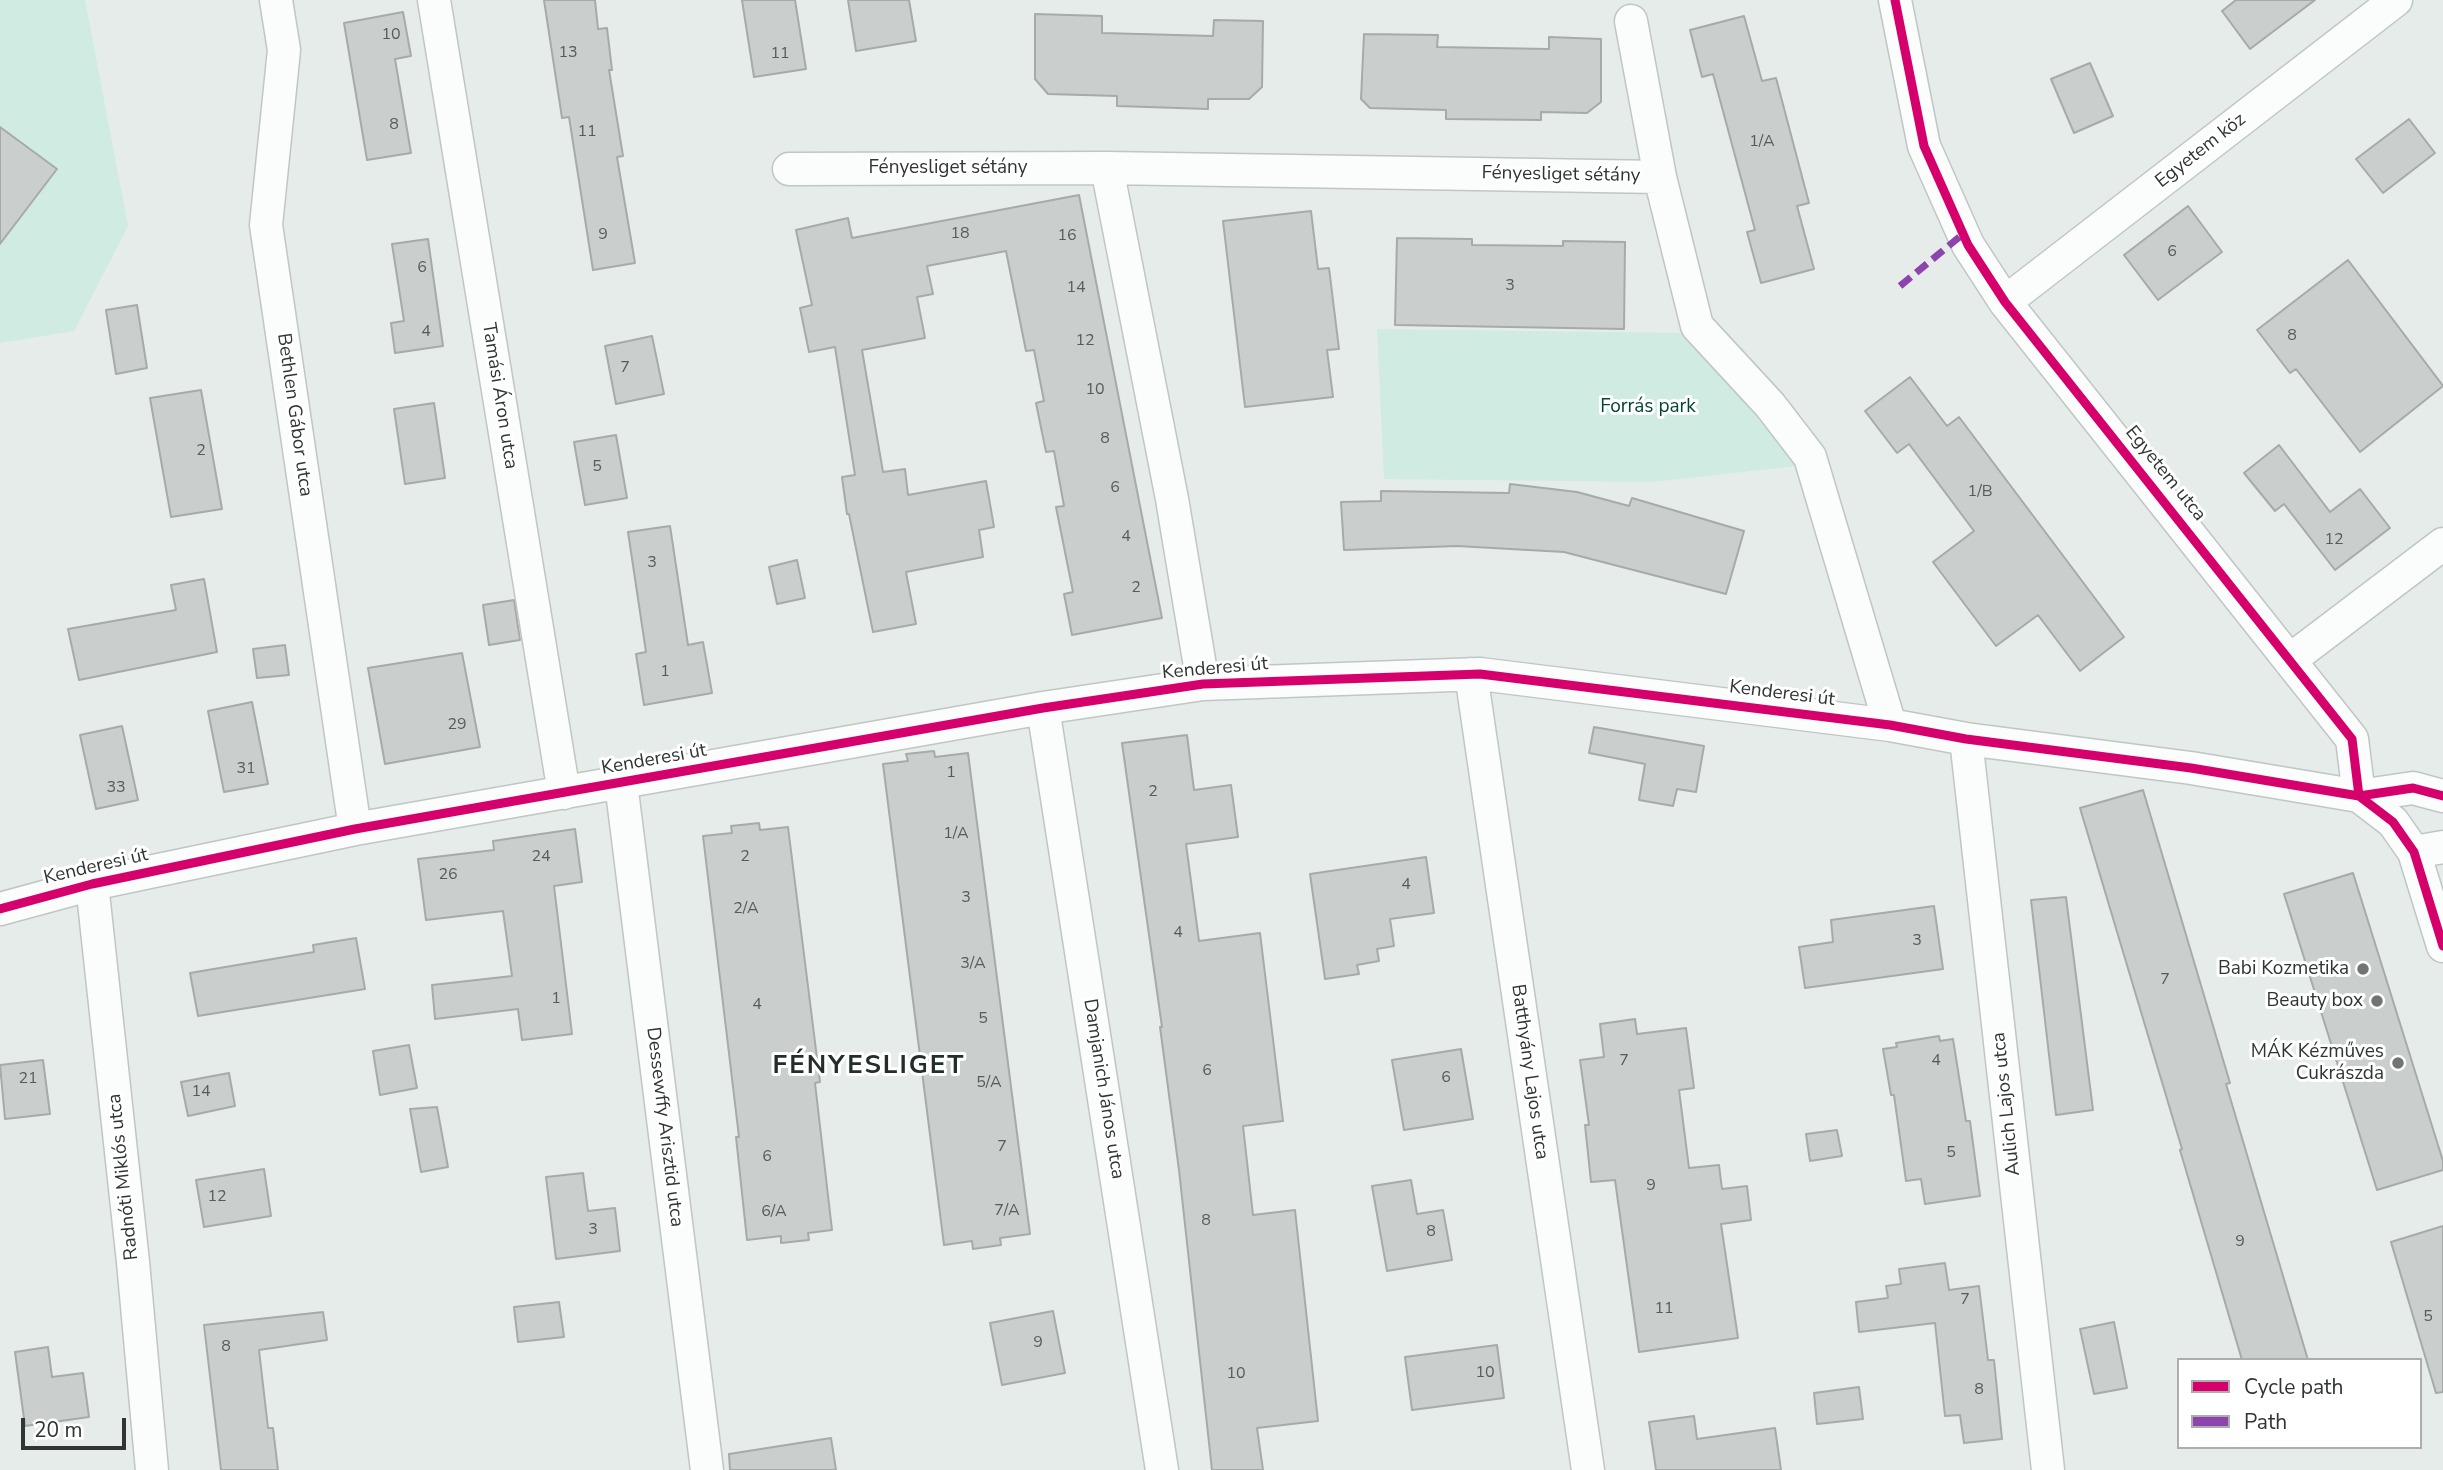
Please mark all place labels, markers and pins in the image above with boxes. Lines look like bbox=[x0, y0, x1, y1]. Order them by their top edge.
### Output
place label: Babi Kozmetika bbox=[2218, 958, 2349, 980]
marker: Babi Kozmetika bbox=[2355, 961, 2371, 977]
place label: Beauty box bbox=[2266, 990, 2363, 1012]
marker: Beauty box bbox=[2369, 993, 2385, 1009]
place label: MÁK Kézműves Cukrászda bbox=[2251, 1041, 2384, 1085]
marker: MÁK Kézműves Cukrászda bbox=[2390, 1055, 2406, 1071]

